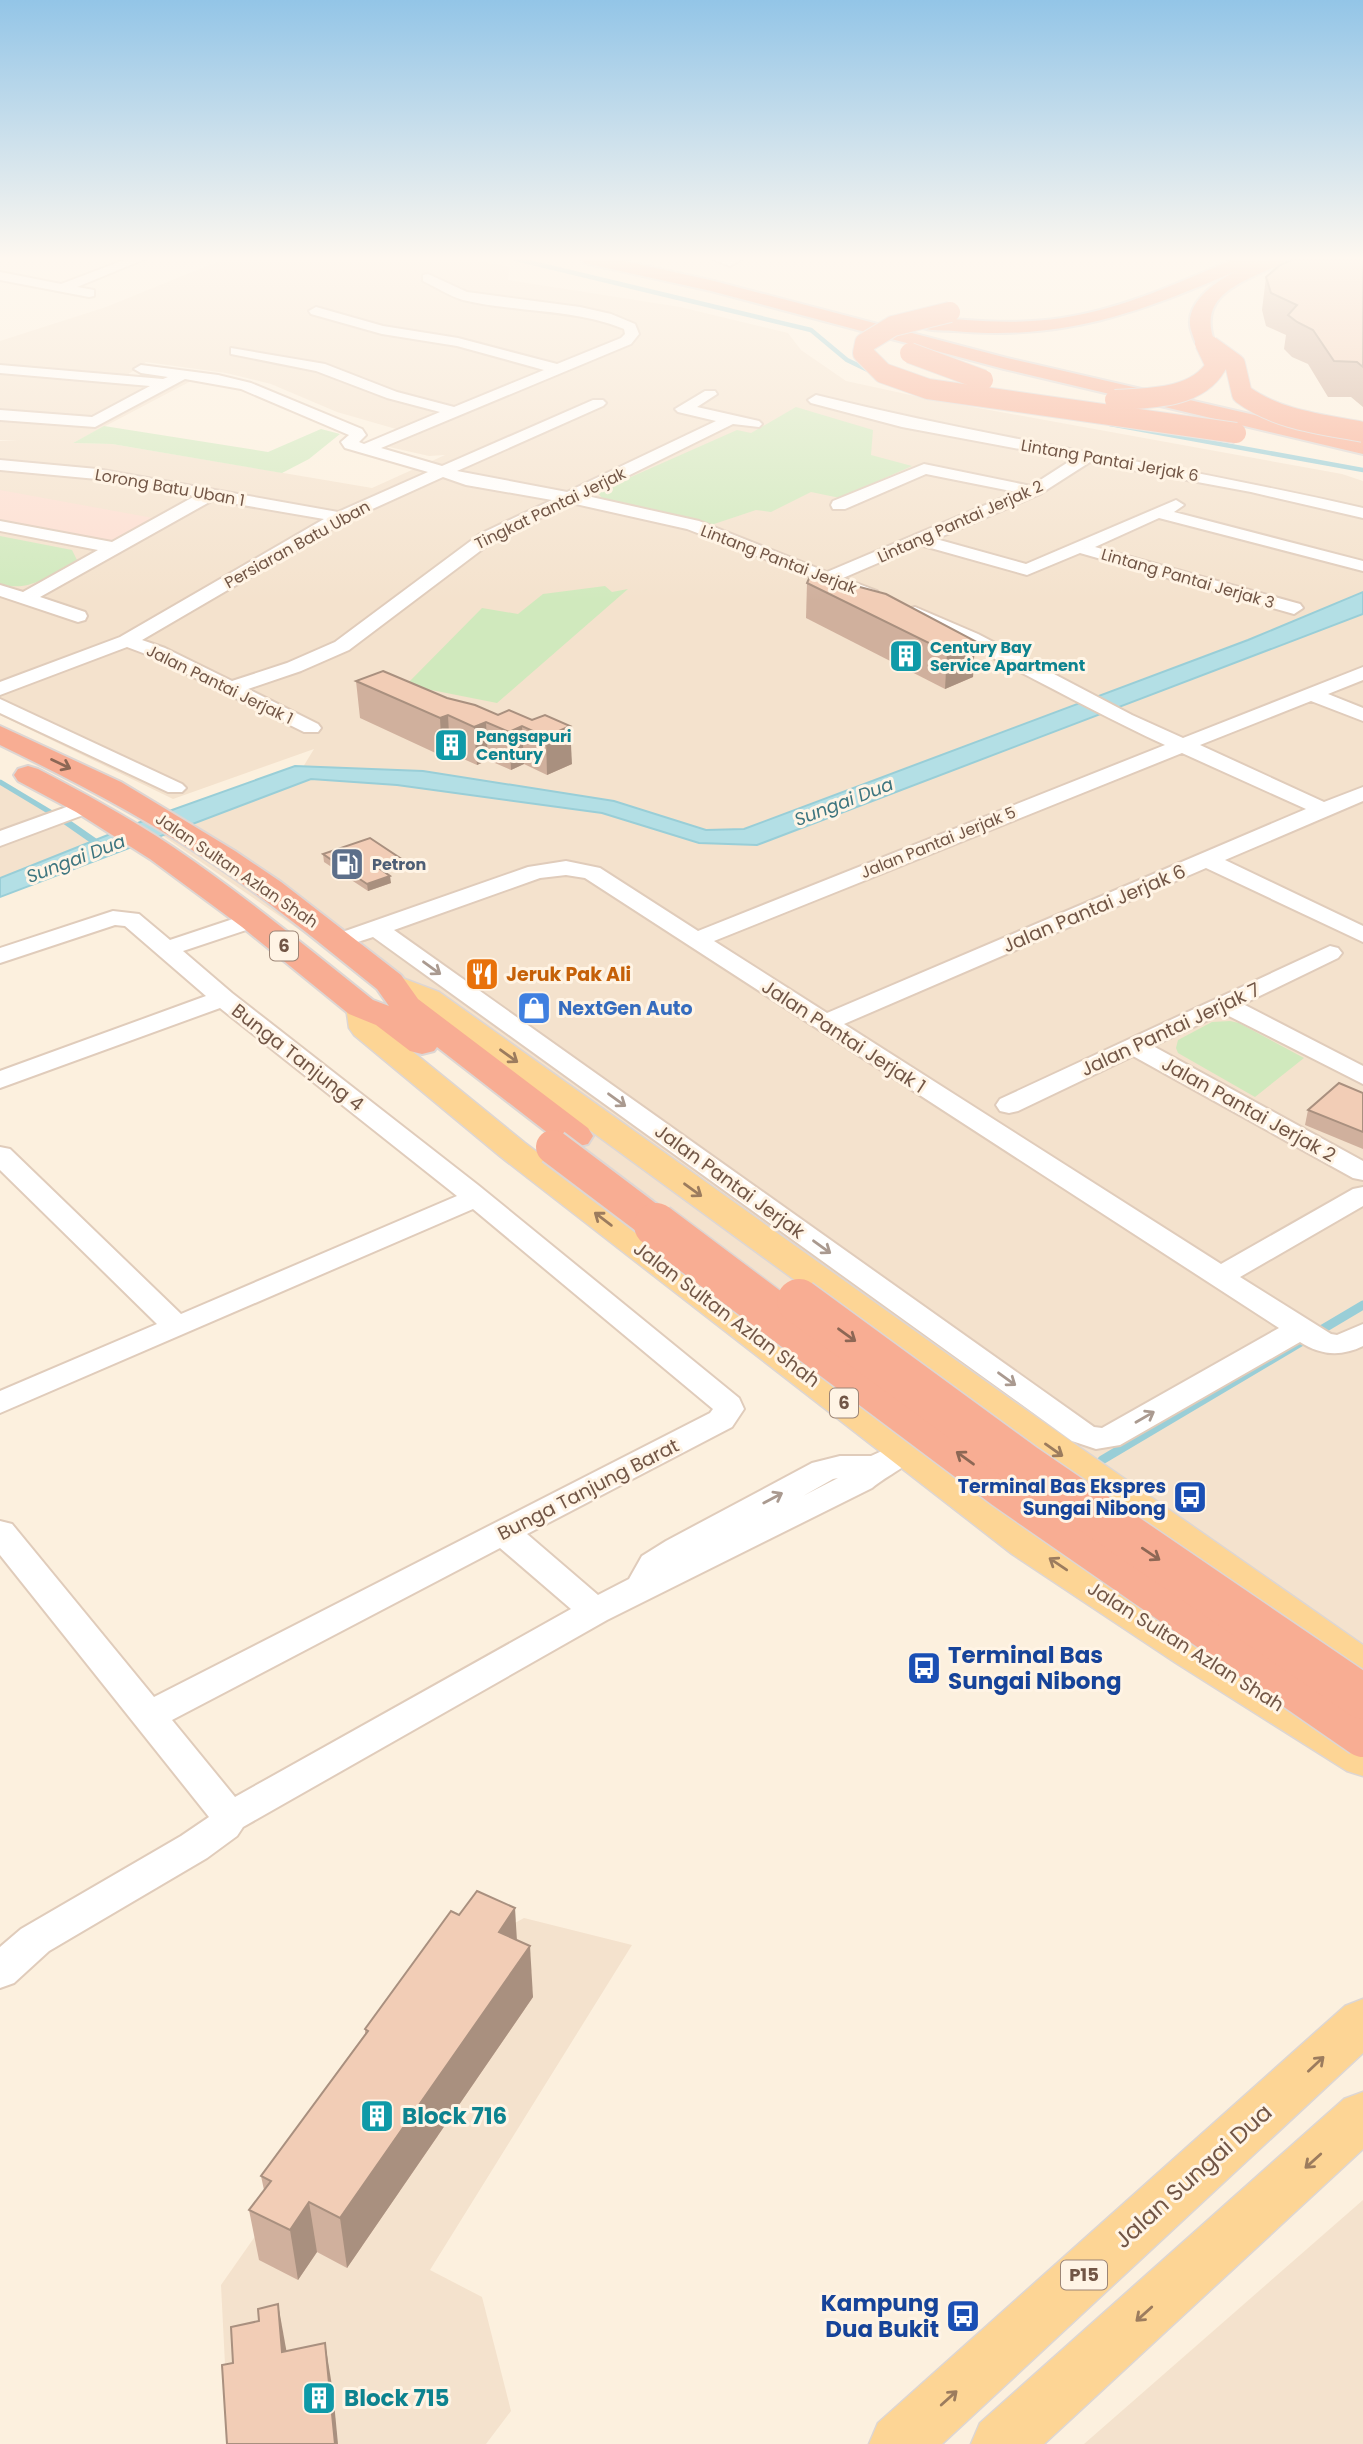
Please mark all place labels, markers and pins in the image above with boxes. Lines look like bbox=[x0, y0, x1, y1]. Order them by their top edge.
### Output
place label: Century Bay Service Apartment bbox=[930, 636, 1085, 677]
building icon: Century Bay Service Apartment bbox=[887, 637, 925, 675]
place label: Pangsapuri Century bbox=[476, 725, 572, 766]
building icon: Pangsapuri Century bbox=[432, 726, 470, 764]
fuel station icon: Petron bbox=[328, 845, 366, 883]
place label: Petron bbox=[372, 853, 426, 876]
restaurant icon: Jeruk Pak Ali bbox=[463, 955, 501, 993]
place label: Jeruk Pak Ali bbox=[506, 961, 631, 988]
shop icon: NextGen Auto bbox=[515, 989, 553, 1027]
place label: NextGen Auto bbox=[558, 995, 693, 1022]
place label: Terminal Bas Ekspres Sungai Nibong bbox=[958, 1473, 1166, 1522]
bus stop icon: Terminal Bas Ekspres Sungai Nibong bbox=[1171, 1478, 1209, 1516]
place label: Terminal Bas Sungai Nibong bbox=[948, 1639, 1122, 1697]
bus stop icon: Terminal Bas Sungai Nibong bbox=[905, 1649, 943, 1687]
building icon: Block 716 bbox=[358, 2097, 396, 2135]
place label: Block 716 bbox=[402, 2100, 507, 2132]
place label: Kampung Dua Bukit bbox=[821, 2287, 939, 2345]
bus stop icon: Kampung Dua Bukit bbox=[944, 2297, 982, 2335]
building icon: Block 715 bbox=[300, 2379, 338, 2417]
place label: Block 715 bbox=[344, 2382, 450, 2414]

